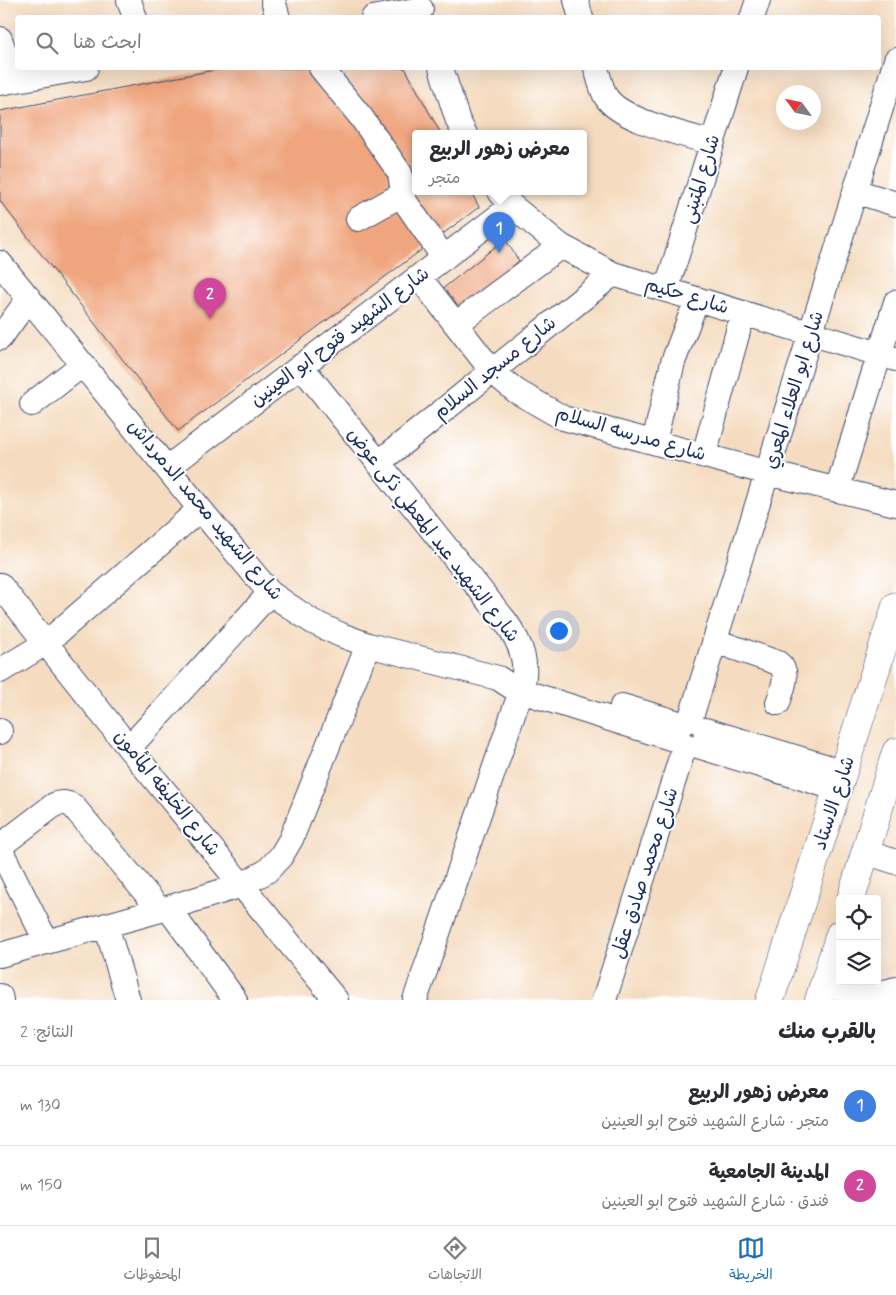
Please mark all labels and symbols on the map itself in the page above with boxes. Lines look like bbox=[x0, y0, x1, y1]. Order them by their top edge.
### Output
north arrow bbox=[776, 85, 821, 130]
street label: شارع المتبنى bbox=[676, 131, 726, 227]
pin: 1 bbox=[483, 212, 515, 253]
street label: شارع الشهيد فتوح ابو العينين bbox=[245, 261, 435, 413]
street label: شارع حكيم bbox=[642, 271, 732, 322]
pin: 2 bbox=[194, 278, 226, 319]
street label: شارع ابو العلاء المعري bbox=[758, 308, 831, 472]
street label: شارع مسجد السلام bbox=[428, 311, 562, 426]
street label: شارع مدرسه السلام bbox=[553, 401, 709, 468]
street label: شارع الشهيد محمد الدمرداش bbox=[122, 414, 288, 606]
street label: شارع الشهيد عبد المعطي ذكى عوض bbox=[339, 422, 525, 650]
your location bbox=[546, 618, 572, 644]
street label: شارع الخليفه المأمون bbox=[108, 725, 226, 861]
street label: شارع الاستاد bbox=[807, 753, 861, 853]
street label: شارع محمد صادق عقل bbox=[605, 784, 685, 962]

